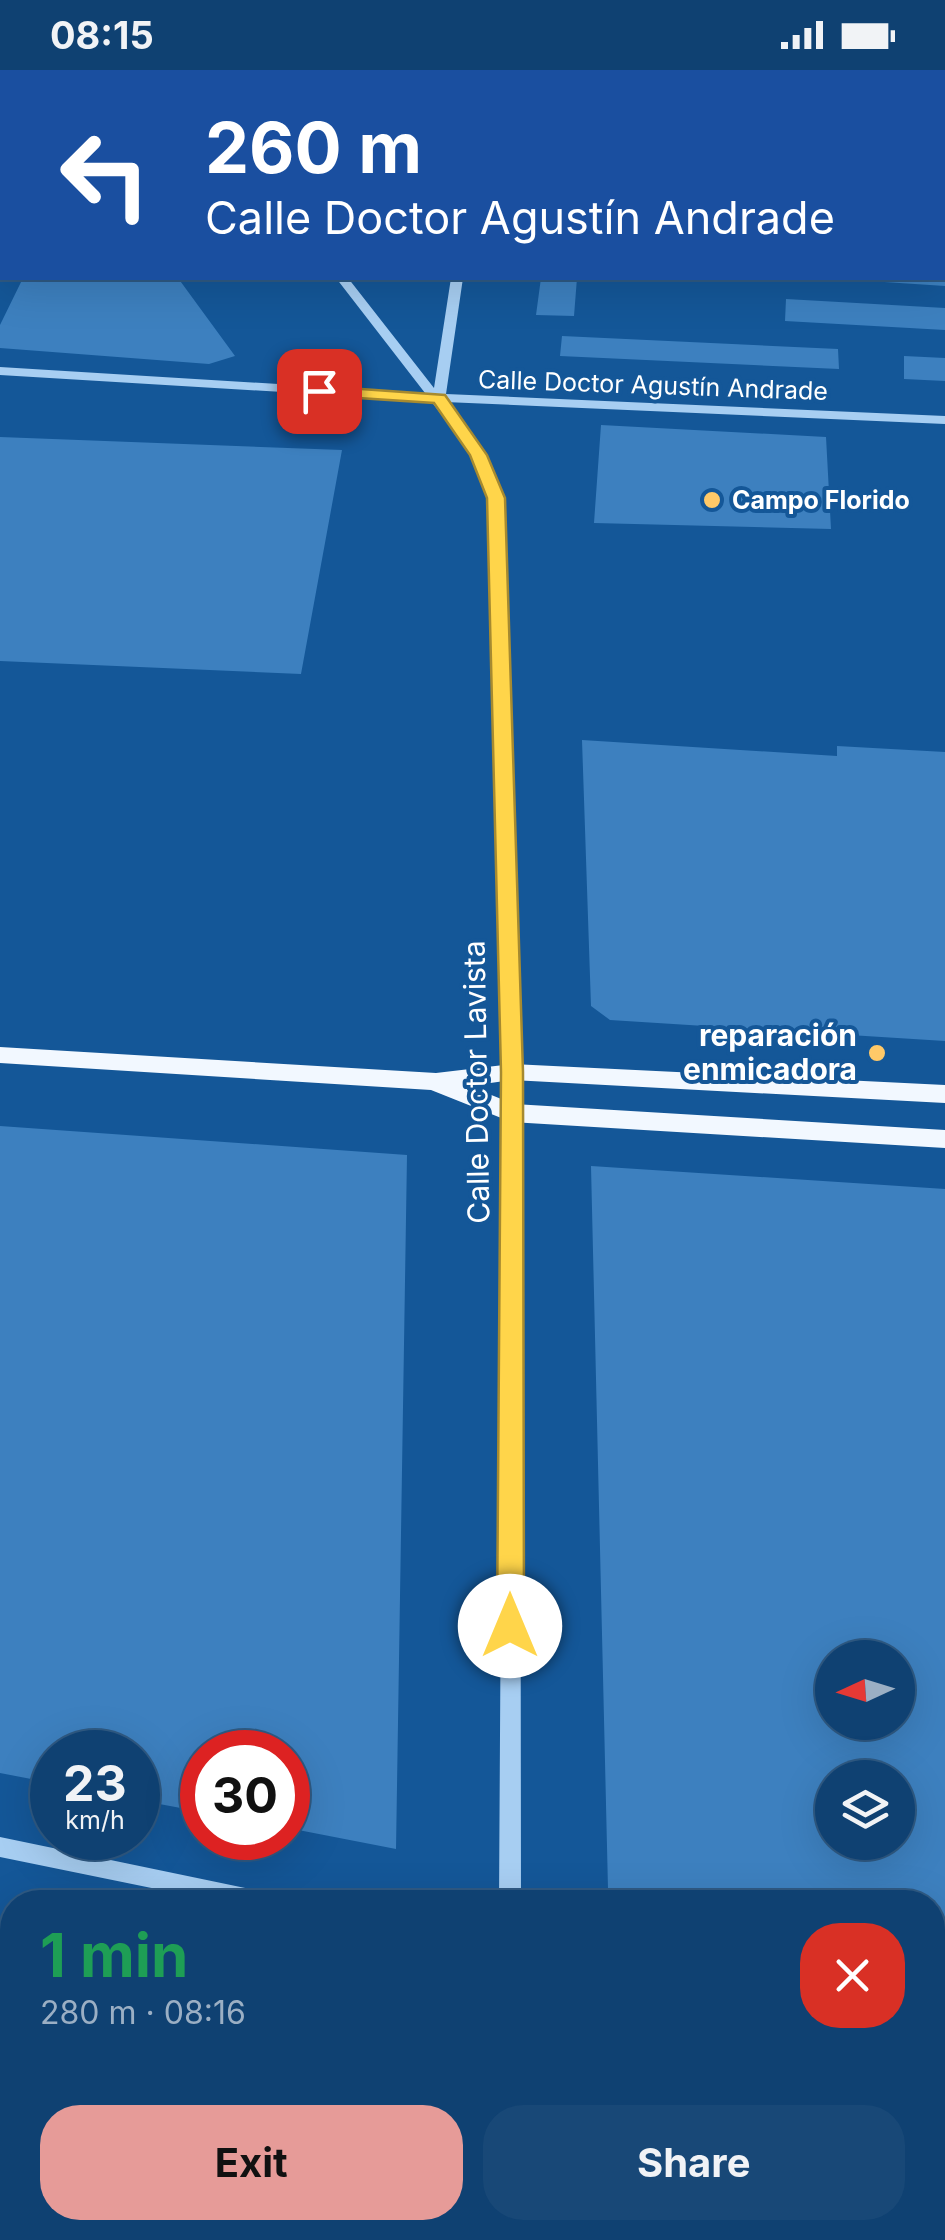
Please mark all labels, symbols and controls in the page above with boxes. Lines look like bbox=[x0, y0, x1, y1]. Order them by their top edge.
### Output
text: 08:15 bbox=[50, 12, 154, 58]
text: 260 m bbox=[205, 105, 422, 190]
icon: left bbox=[40, 110, 170, 240]
text: Calle Doctor Agustín Andrade bbox=[205, 190, 835, 245]
pin bbox=[277, 349, 362, 434]
icon: arrive bbox=[292, 364, 347, 419]
street label: Calle Doctor Agustín Andrade bbox=[478, 364, 828, 406]
place label: Campo Florido bbox=[732, 485, 910, 515]
marker: Campo Florido bbox=[701, 489, 723, 511]
street label: Calle Doctor Lavista bbox=[456, 940, 496, 1224]
place label: reparación enmicadora bbox=[683, 1017, 857, 1087]
marker: reparación enmicadora bbox=[866, 1042, 888, 1064]
position arrow bbox=[458, 1574, 562, 1678]
north arrow bbox=[815, 1640, 915, 1740]
map controls bbox=[815, 1640, 915, 1860]
speed limit sign: 30 bbox=[180, 1730, 310, 1860]
text: 23 bbox=[63, 1753, 127, 1813]
button: layers bbox=[815, 1760, 915, 1860]
text: km/h bbox=[65, 1805, 125, 1835]
text: 1 min bbox=[40, 1919, 188, 1991]
button: close bbox=[800, 1923, 905, 2028]
text: 280 m · 08:16 bbox=[40, 1993, 246, 2032]
button: Exit bbox=[40, 2105, 463, 2220]
button: Share bbox=[483, 2105, 905, 2220]

